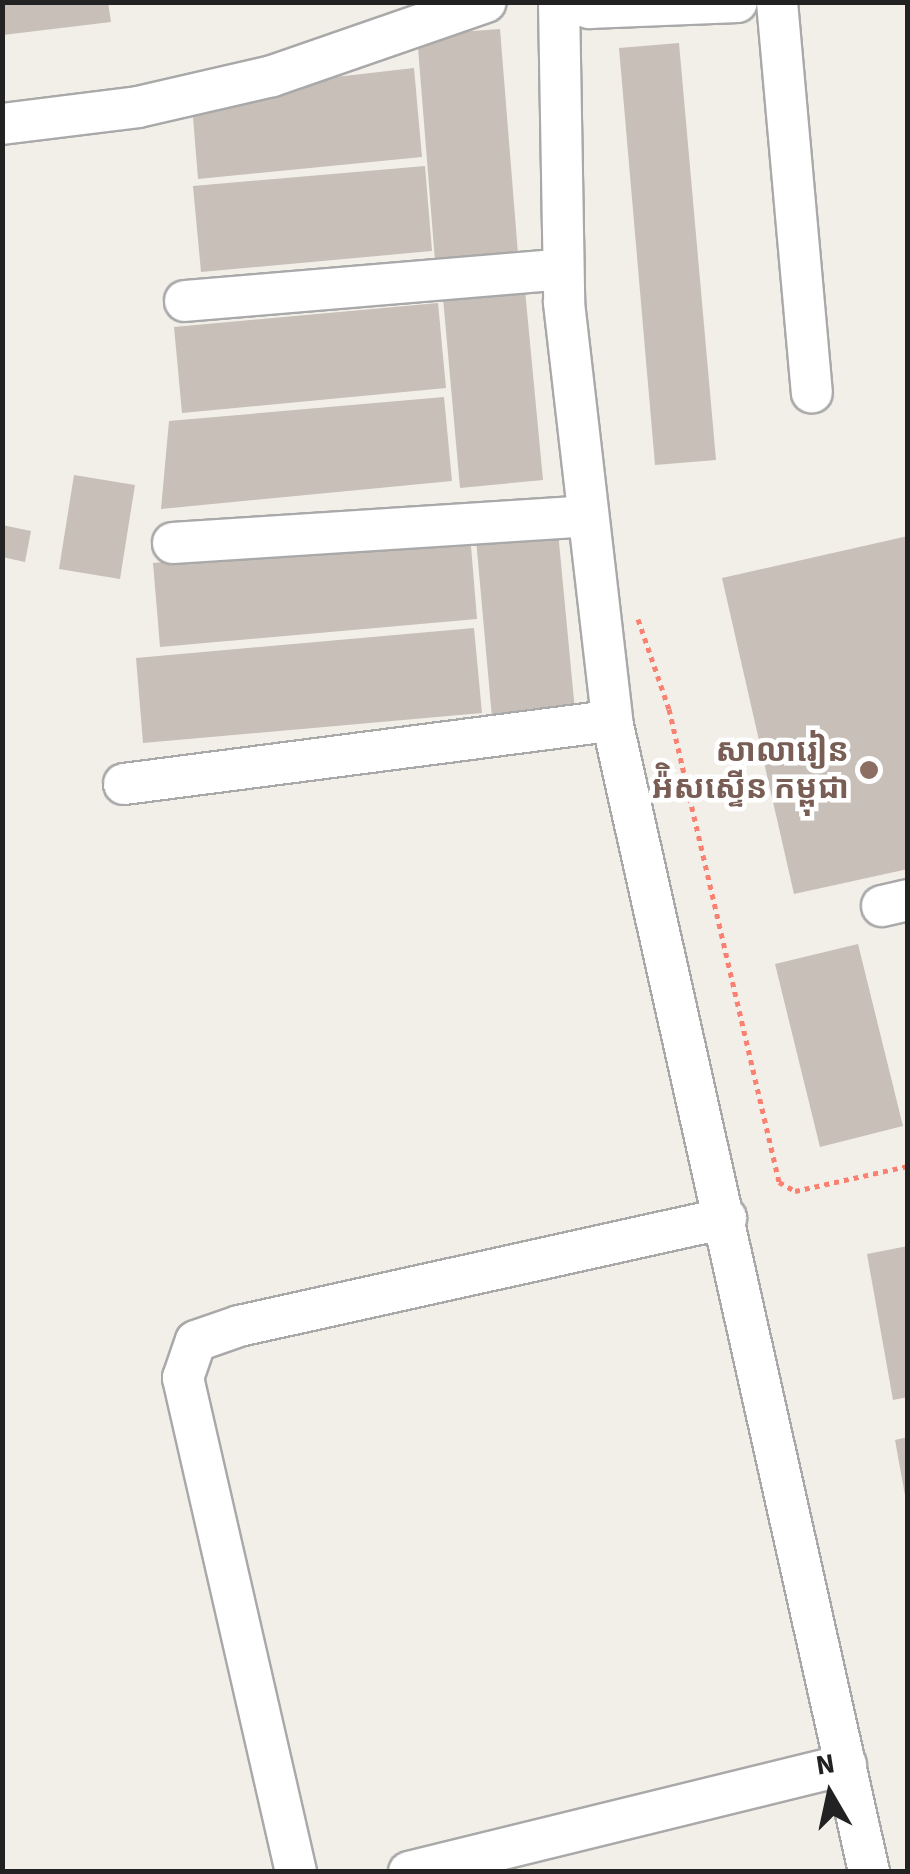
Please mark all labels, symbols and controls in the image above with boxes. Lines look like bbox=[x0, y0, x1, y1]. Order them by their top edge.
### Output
place label: សាលារៀន អ៉ិសស្ទើន កម្ពុជា bbox=[651, 733, 849, 808]
marker: សាលារៀន អ៉ិសស្ទើន កម្ពុជា bbox=[858, 759, 880, 781]
text: N bbox=[813, 1743, 838, 1786]
north arrow bbox=[780, 1744, 880, 1844]

